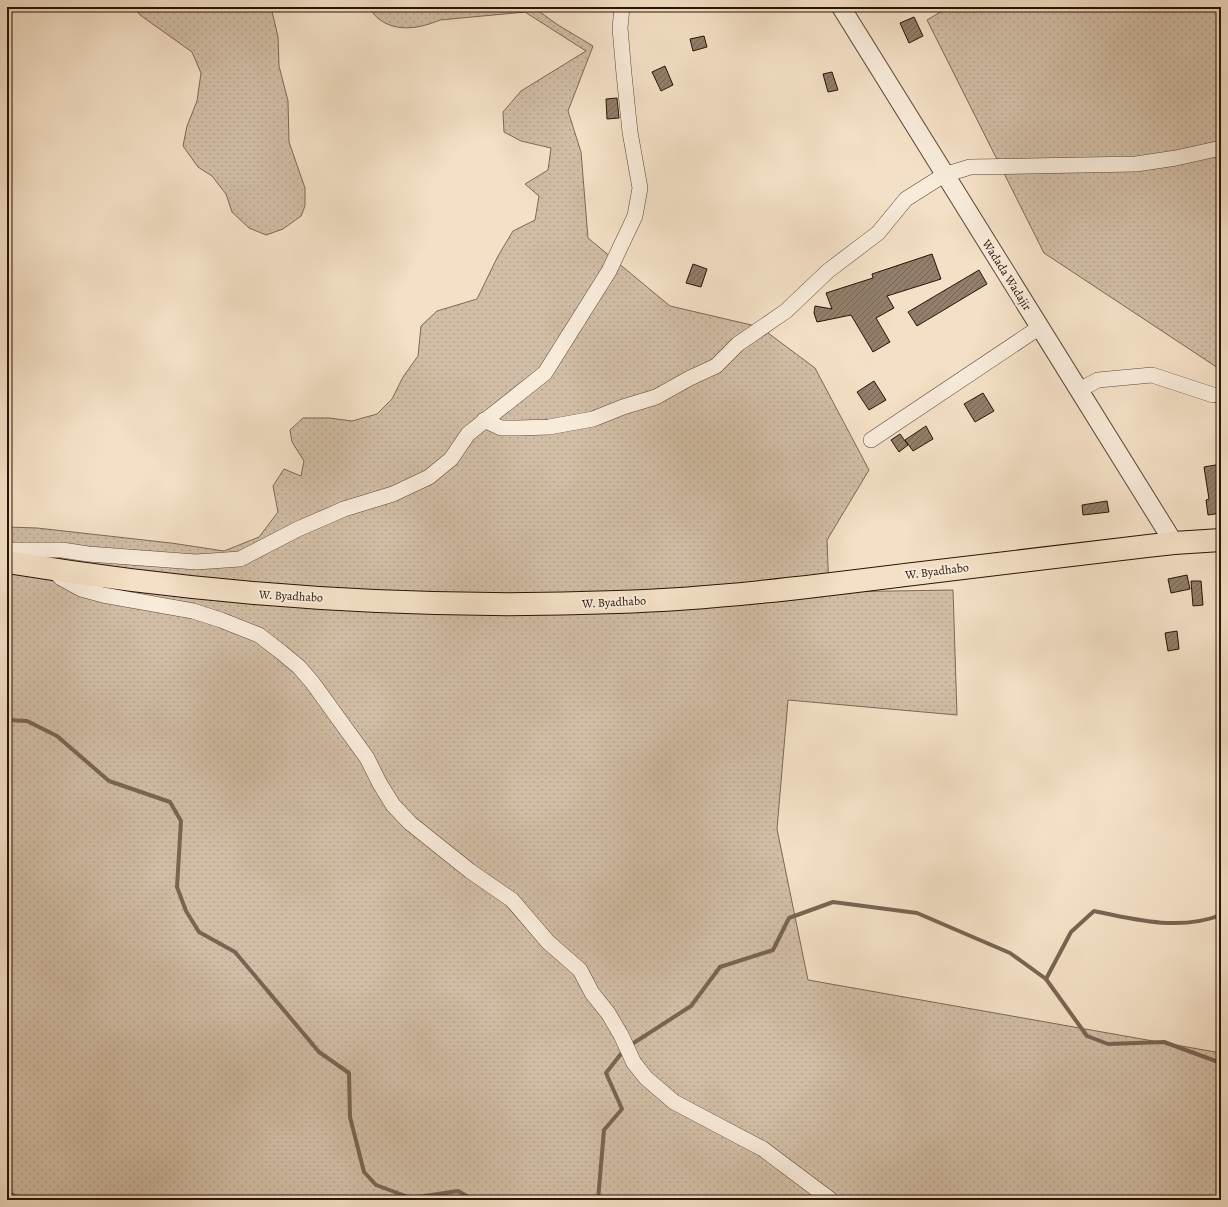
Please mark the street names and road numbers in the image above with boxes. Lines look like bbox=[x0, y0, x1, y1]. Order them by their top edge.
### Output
street label: Wadada Wadajir bbox=[978, 236, 1035, 314]
street label: W. Byadhabo bbox=[903, 559, 970, 583]
street label: W. Byadhabo bbox=[258, 586, 323, 606]
street label: W. Byadhabo bbox=[581, 592, 646, 612]

